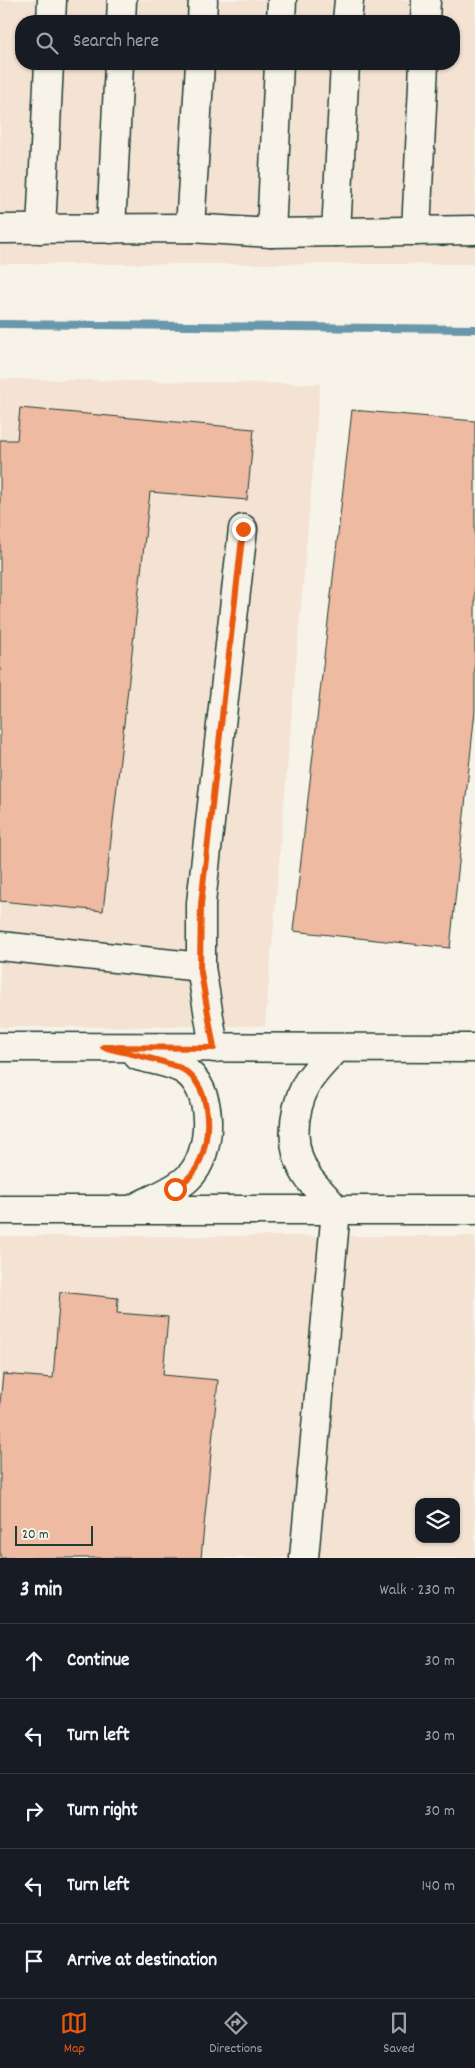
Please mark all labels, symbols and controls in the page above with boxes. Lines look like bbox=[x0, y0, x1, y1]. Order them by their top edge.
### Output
search box bbox=[15, 15, 460, 70]
icon: search bbox=[33, 29, 61, 57]
text: Search here bbox=[73, 29, 159, 56]
route end bbox=[232, 518, 255, 541]
route start bbox=[164, 1178, 187, 1201]
map controls bbox=[415, 1498, 460, 1543]
button: layers bbox=[415, 1498, 460, 1543]
scale bar bbox=[15, 1523, 92, 1546]
text: 20 m bbox=[22, 1525, 49, 1545]
text: 3 min bbox=[20, 1576, 62, 1606]
text: Walk · 230 m bbox=[379, 1579, 455, 1602]
icon: ahead bbox=[20, 1647, 48, 1675]
text: Continue bbox=[67, 1648, 129, 1675]
text: 30 m bbox=[425, 1650, 455, 1673]
icon: left bbox=[20, 1722, 48, 1750]
text: Turn left bbox=[67, 1723, 130, 1750]
text: 30 m bbox=[425, 1725, 455, 1748]
icon: right bbox=[20, 1797, 48, 1825]
text: Turn right bbox=[67, 1798, 138, 1825]
text: 30 m bbox=[425, 1800, 455, 1823]
icon: left bbox=[20, 1872, 48, 1900]
text: Turn left bbox=[67, 1873, 130, 1900]
text: 140 m bbox=[421, 1875, 455, 1898]
icon: arrive bbox=[20, 1947, 48, 1975]
text: Arrive at destination bbox=[67, 1948, 217, 1975]
tab: Map bbox=[60, 2009, 88, 2059]
tab: Directions bbox=[209, 2009, 262, 2059]
tab: Saved bbox=[383, 2009, 415, 2059]

